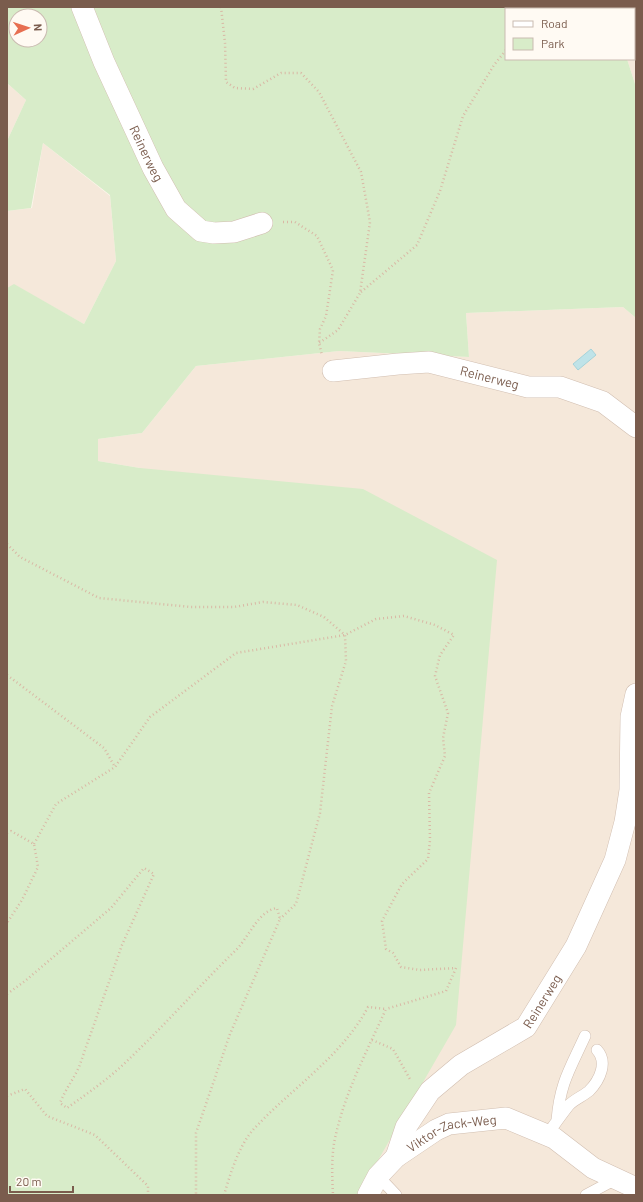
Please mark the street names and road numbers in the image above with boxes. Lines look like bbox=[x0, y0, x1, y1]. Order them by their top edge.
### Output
street label: Reinerweg bbox=[126, 123, 167, 184]
street label: Reinerweg bbox=[459, 362, 521, 392]
street label: Reinerweg bbox=[519, 971, 565, 1031]
street label: Viktor-Zack-Weg bbox=[404, 1111, 497, 1155]

